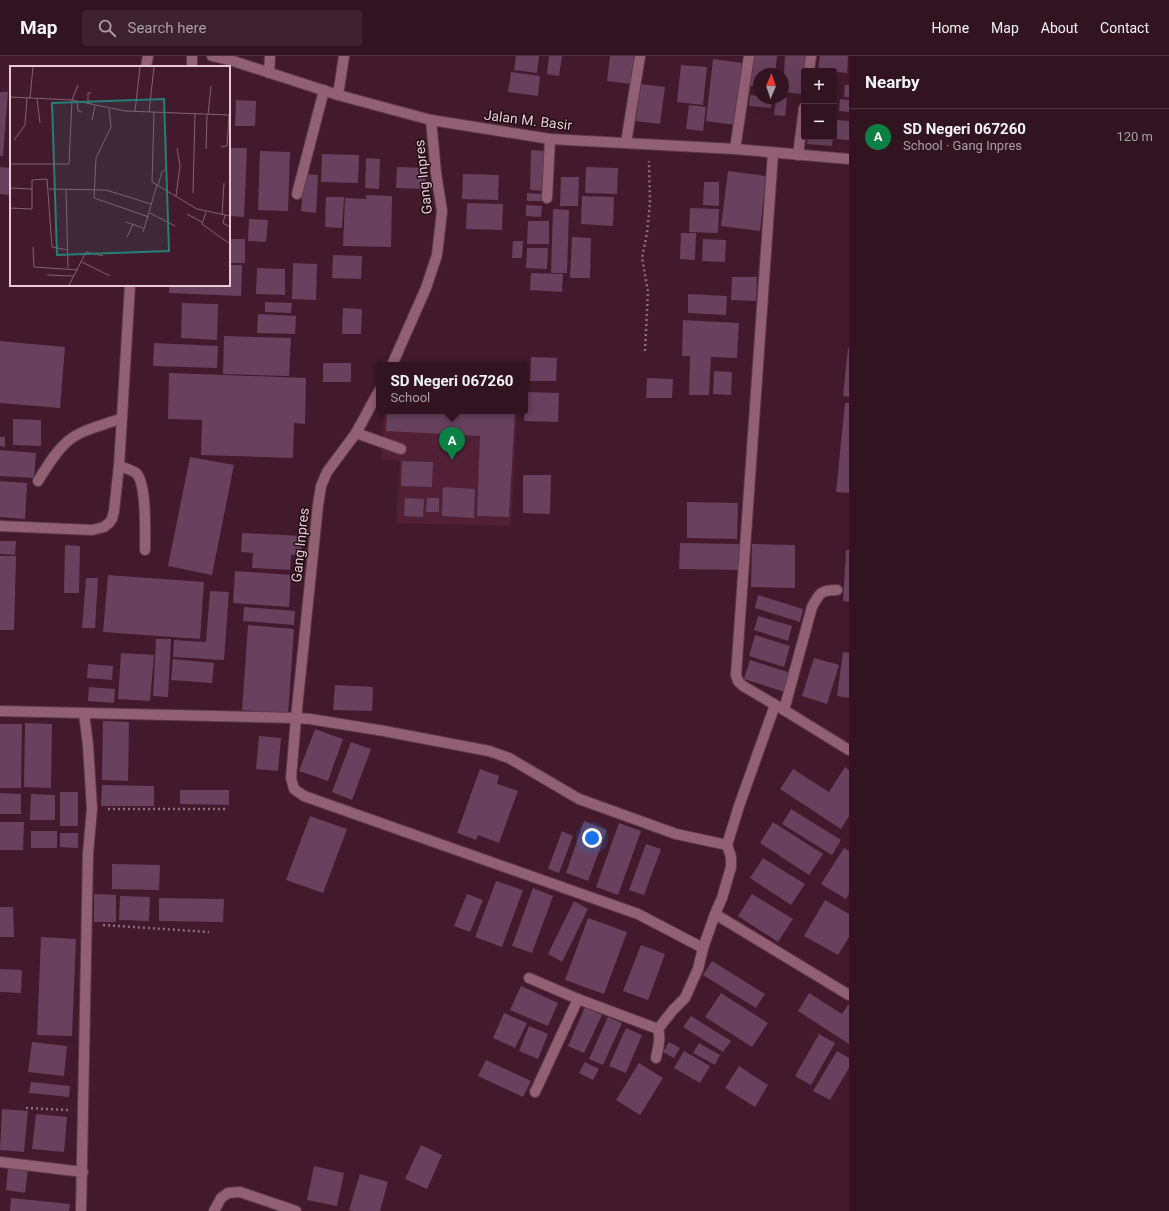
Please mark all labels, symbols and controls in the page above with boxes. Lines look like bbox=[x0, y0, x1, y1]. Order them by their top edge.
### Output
search box bbox=[82, 10, 362, 46]
text: Map bbox=[20, 16, 58, 39]
icon: search bbox=[96, 17, 118, 39]
text: Search here bbox=[128, 19, 206, 37]
text: Home bbox=[931, 20, 969, 36]
text: Map bbox=[991, 20, 1019, 36]
text: About bbox=[1041, 20, 1078, 36]
text: Contact bbox=[1100, 20, 1149, 36]
inset map bbox=[10, 66, 230, 286]
north arrow bbox=[753, 68, 789, 104]
map controls bbox=[801, 68, 837, 140]
button: + bbox=[801, 68, 837, 104]
text: Nearby bbox=[865, 72, 920, 92]
button: − bbox=[801, 104, 837, 140]
street label: Jalan M. Basir bbox=[483, 107, 573, 133]
text: SD Negeri 067260 bbox=[903, 120, 1026, 138]
text: A bbox=[874, 129, 882, 144]
text: 120 m bbox=[1116, 129, 1153, 144]
text: School · Gang Inpres bbox=[903, 138, 1022, 153]
street label: Gang Inpres bbox=[411, 139, 435, 215]
popup bbox=[376, 362, 528, 414]
text: SD Negeri 067260 bbox=[391, 372, 513, 390]
text: School bbox=[391, 390, 430, 405]
pin: A bbox=[439, 427, 465, 460]
street label: Gang Inpres bbox=[288, 507, 312, 583]
your location bbox=[582, 828, 602, 848]

